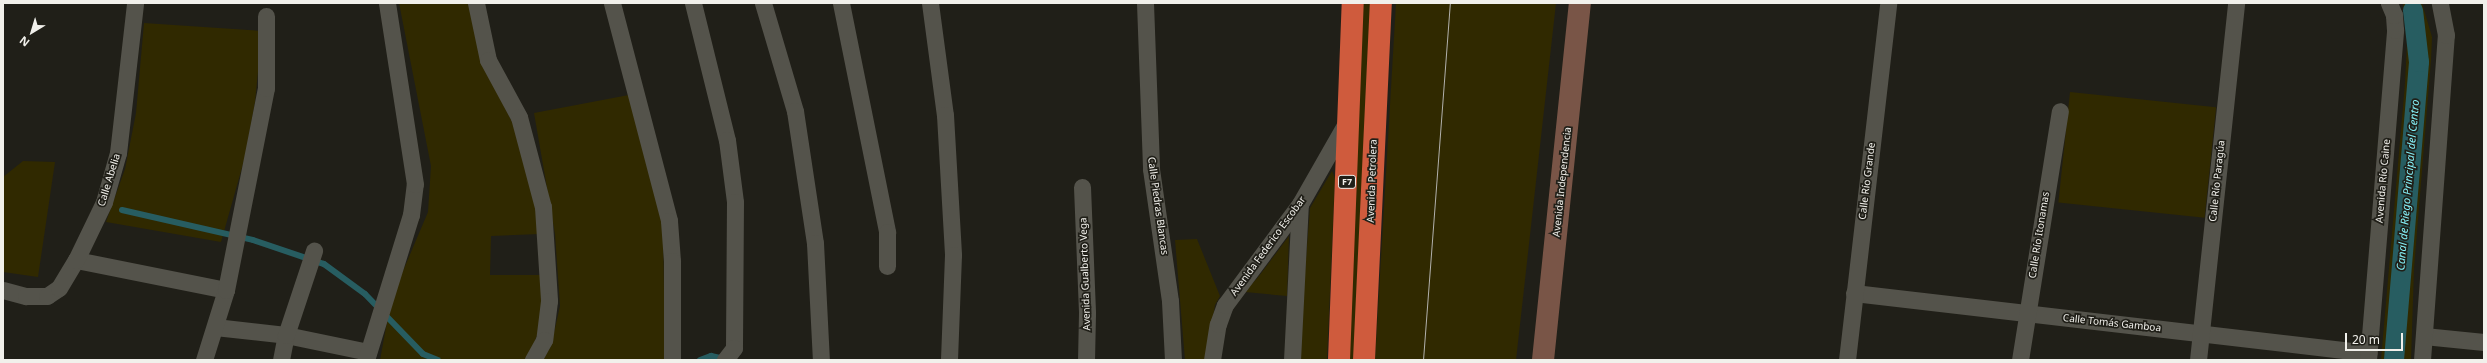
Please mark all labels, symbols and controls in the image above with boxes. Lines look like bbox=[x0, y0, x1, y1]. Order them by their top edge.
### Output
north arrow bbox=[12, 12, 52, 52]
text: N bbox=[16, 33, 32, 51]
water label: Canal de Riego Principal del Centro bbox=[2394, 99, 2422, 271]
street label: Avenida Independencia bbox=[1550, 126, 1574, 238]
street label: Avenida Petrolera bbox=[1365, 139, 1379, 223]
street label: Avenida Río Caine bbox=[2373, 139, 2393, 223]
street label: Calle Río Paragúa bbox=[2207, 140, 2227, 222]
street label: Calle Río Grande bbox=[1856, 142, 1878, 220]
street label: Calle Abelia bbox=[95, 152, 123, 208]
street label: Calle Piedras Blancas bbox=[1145, 156, 1171, 256]
road number: F7 bbox=[1337, 175, 1357, 189]
street label: Calle Río Itonamas bbox=[2026, 191, 2052, 279]
street label: Avenida Federico Escobar bbox=[1228, 194, 1308, 298]
street label: Avenida Gualberto Vega bbox=[1077, 217, 1093, 331]
street label: Calle Tomás Gamboa bbox=[2062, 312, 2162, 334]
scale bar bbox=[2347, 325, 2405, 351]
text: 20 m bbox=[2352, 331, 2380, 348]

